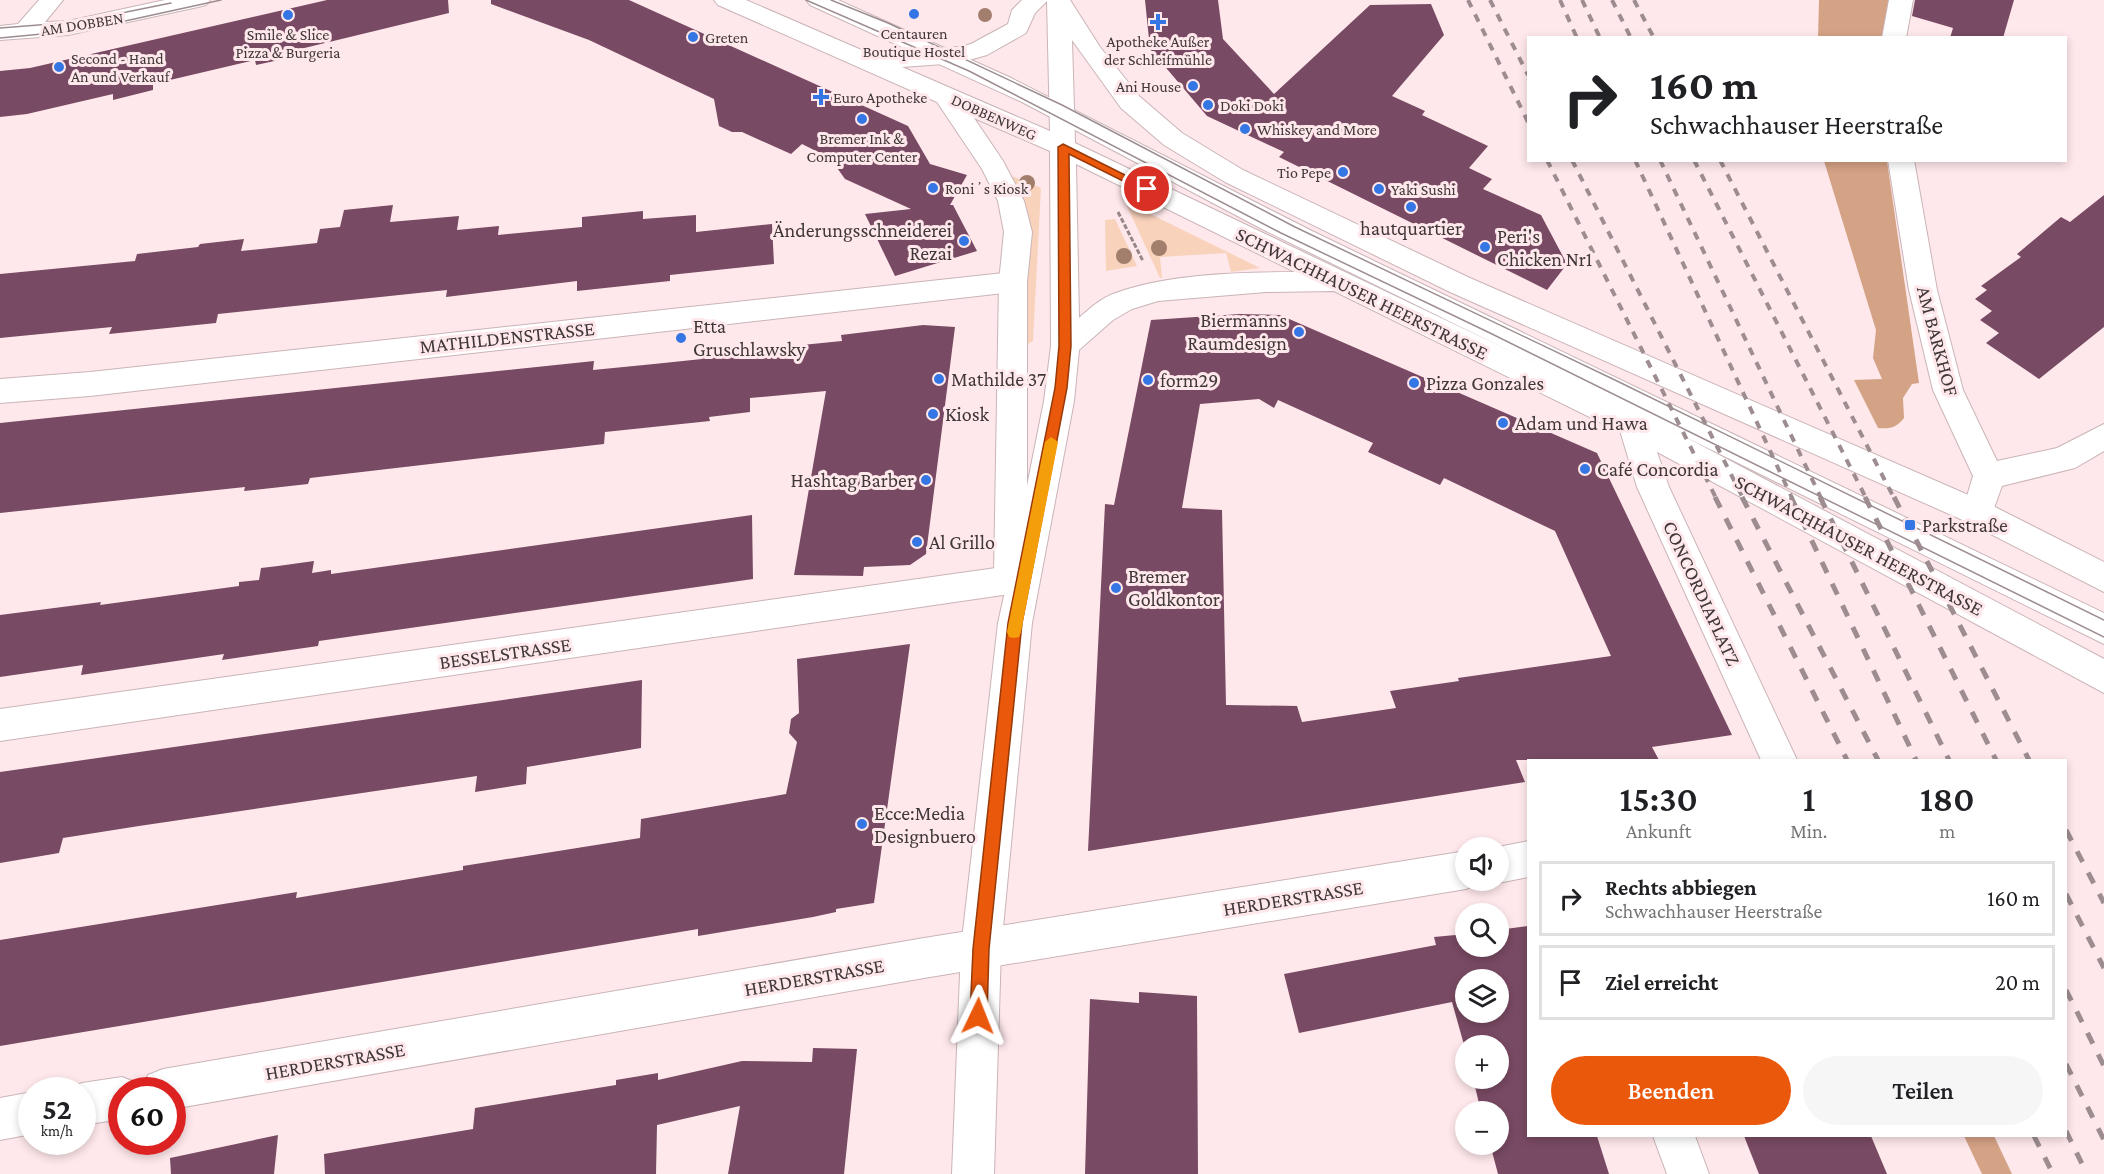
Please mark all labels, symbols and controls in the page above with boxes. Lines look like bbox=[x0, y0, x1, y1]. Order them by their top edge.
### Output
marker: Centauren Boutique Hostel bbox=[907, 7, 921, 21]
marker: Smile & Slice Pizza & Burgeria bbox=[281, 8, 295, 22]
street label: AM DOBBEN bbox=[39, 9, 125, 39]
marker: Apotheke Außer der Schleifmühle bbox=[1151, 15, 1165, 29]
place label: Centauren Boutique Hostel bbox=[863, 25, 965, 61]
place label: Smile & Slice Pizza & Burgeria bbox=[236, 26, 341, 62]
place label: Greten bbox=[705, 29, 749, 46]
marker: Greten bbox=[686, 30, 700, 44]
place label: Apotheke Außer der Schleifmühle bbox=[1104, 33, 1212, 68]
place label: Second - Hand An und Verkauf bbox=[71, 50, 171, 85]
marker: Second - Hand An und Verkauf bbox=[52, 60, 66, 74]
icon: right bbox=[1551, 60, 1629, 138]
text: 160 m bbox=[1650, 61, 1758, 108]
place label: Ani House bbox=[1116, 78, 1181, 95]
marker: Ani House bbox=[1186, 79, 1200, 93]
place label: Euro Apotheke bbox=[833, 89, 927, 107]
marker: Euro Apotheke bbox=[814, 90, 828, 104]
street label: DOBBENWEG bbox=[949, 91, 1039, 143]
place label: Doki Doki bbox=[1220, 97, 1284, 114]
marker: Doki Doki bbox=[1201, 98, 1215, 112]
text: Schwachhauser Heerstraße bbox=[1650, 110, 1943, 140]
marker: Bremer Ink & Computer Center bbox=[855, 112, 869, 126]
place label: Whiskey and More bbox=[1257, 121, 1377, 139]
marker: Whiskey and More bbox=[1238, 122, 1252, 136]
place label: Bremer Ink & Computer Center bbox=[807, 130, 918, 166]
pin bbox=[1121, 163, 1172, 214]
place label: Tio Pepe bbox=[1277, 164, 1331, 182]
marker: Tio Pepe bbox=[1336, 165, 1350, 179]
icon: arrive bbox=[1130, 172, 1163, 205]
place label: Roniʼs Kiosk bbox=[945, 180, 1029, 197]
marker: Roniʼs Kiosk bbox=[926, 181, 940, 195]
place label: Yaki Sushi bbox=[1391, 181, 1456, 198]
marker: Yaki Sushi bbox=[1372, 182, 1386, 196]
marker: hautquartier bbox=[1404, 200, 1418, 214]
place label: hautquartier bbox=[1360, 217, 1462, 240]
place label: Änderungsschneiderei Rezai bbox=[773, 219, 952, 264]
street label: SCHWACHHAUSER HEERSTRASSE bbox=[1232, 222, 1492, 364]
place label: Peri's Chicken Nr1 bbox=[1497, 225, 1592, 270]
marker: Änderungsschneiderei Rezai bbox=[957, 234, 971, 248]
marker: Peri's Chicken Nr1 bbox=[1478, 240, 1492, 254]
street label: AM BARKHOF bbox=[1913, 284, 1963, 398]
place label: Biermanns Raumdesign bbox=[1187, 309, 1287, 355]
place label: Etta Gruschlawsky bbox=[693, 315, 806, 361]
street label: MATHILDENSTRASSE bbox=[418, 317, 596, 357]
marker: Biermanns Raumdesign bbox=[1292, 325, 1306, 339]
marker: Etta Gruschlawsky bbox=[674, 331, 688, 345]
place label: Mathilde 37 bbox=[951, 368, 1046, 390]
place label: form29 bbox=[1160, 369, 1218, 391]
marker: Mathilde 37 bbox=[932, 372, 946, 386]
place label: Pizza Gonzales bbox=[1426, 372, 1544, 394]
marker: form29 bbox=[1141, 373, 1155, 387]
marker: Pizza Gonzales bbox=[1407, 376, 1421, 390]
place label: Kiosk bbox=[945, 403, 989, 425]
marker: Kiosk bbox=[926, 407, 940, 421]
place label: Adam und Hawa bbox=[1515, 412, 1648, 434]
marker: Adam und Hawa bbox=[1496, 416, 1510, 430]
place label: Café Concordia bbox=[1597, 458, 1719, 480]
marker: Café Concordia bbox=[1578, 462, 1592, 476]
place label: Hashtag Barber bbox=[790, 469, 914, 492]
street label: SCHWACHHAUSER HEERSTRASSE bbox=[1731, 470, 1987, 620]
marker: Hashtag Barber bbox=[919, 473, 933, 487]
place label: Parkstraße bbox=[1922, 514, 2008, 536]
street label: CONCORDIAPLATZ bbox=[1659, 517, 1745, 669]
marker: Parkstraße bbox=[1903, 518, 1917, 532]
place label: Al Grillo bbox=[929, 531, 995, 553]
marker: Al Grillo bbox=[910, 535, 924, 549]
place label: Bremer Goldkontor bbox=[1128, 565, 1220, 610]
marker: Bremer Goldkontor bbox=[1109, 581, 1123, 595]
street label: BESSELSTRASSE bbox=[438, 633, 572, 673]
text: 15:30 bbox=[1620, 779, 1698, 819]
text: 1 bbox=[1802, 779, 1815, 819]
text: 180 bbox=[1920, 779, 1974, 819]
place label: Ecce:Media Designbuero bbox=[874, 802, 976, 848]
marker: Ecce:Media Designbuero bbox=[855, 817, 869, 831]
text: Ankunft bbox=[1626, 820, 1691, 842]
text: Min. bbox=[1790, 820, 1827, 842]
text: m bbox=[1939, 820, 1955, 842]
map controls bbox=[1455, 837, 1509, 1155]
button: sound bbox=[1455, 837, 1509, 891]
text: Rechts abbiegen bbox=[1605, 875, 1757, 900]
street label: HERDERSTRASSE bbox=[1221, 876, 1365, 920]
icon: right bbox=[1554, 882, 1587, 915]
text: 160 m bbox=[1987, 886, 2040, 911]
text: Schwachhauser Heerstraße bbox=[1605, 900, 1822, 922]
button: search bbox=[1455, 903, 1509, 957]
street label: HERDERSTRASSE bbox=[742, 954, 886, 1000]
icon: arrive bbox=[1554, 966, 1587, 999]
button: layers bbox=[1455, 969, 1509, 1023]
text: Ziel erreicht bbox=[1605, 970, 1718, 995]
text: 20 m bbox=[1995, 970, 2040, 995]
position arrow bbox=[946, 984, 1010, 1048]
button: + bbox=[1455, 1035, 1509, 1089]
street label: HERDERSTRASSE bbox=[263, 1038, 407, 1084]
button: Beenden bbox=[1551, 1056, 1791, 1125]
button: Teilen bbox=[1803, 1056, 2043, 1125]
speed limit sign: 60 bbox=[108, 1077, 186, 1155]
text: 52 bbox=[42, 1092, 72, 1125]
button: − bbox=[1455, 1101, 1509, 1155]
text: km/h bbox=[41, 1123, 73, 1139]

